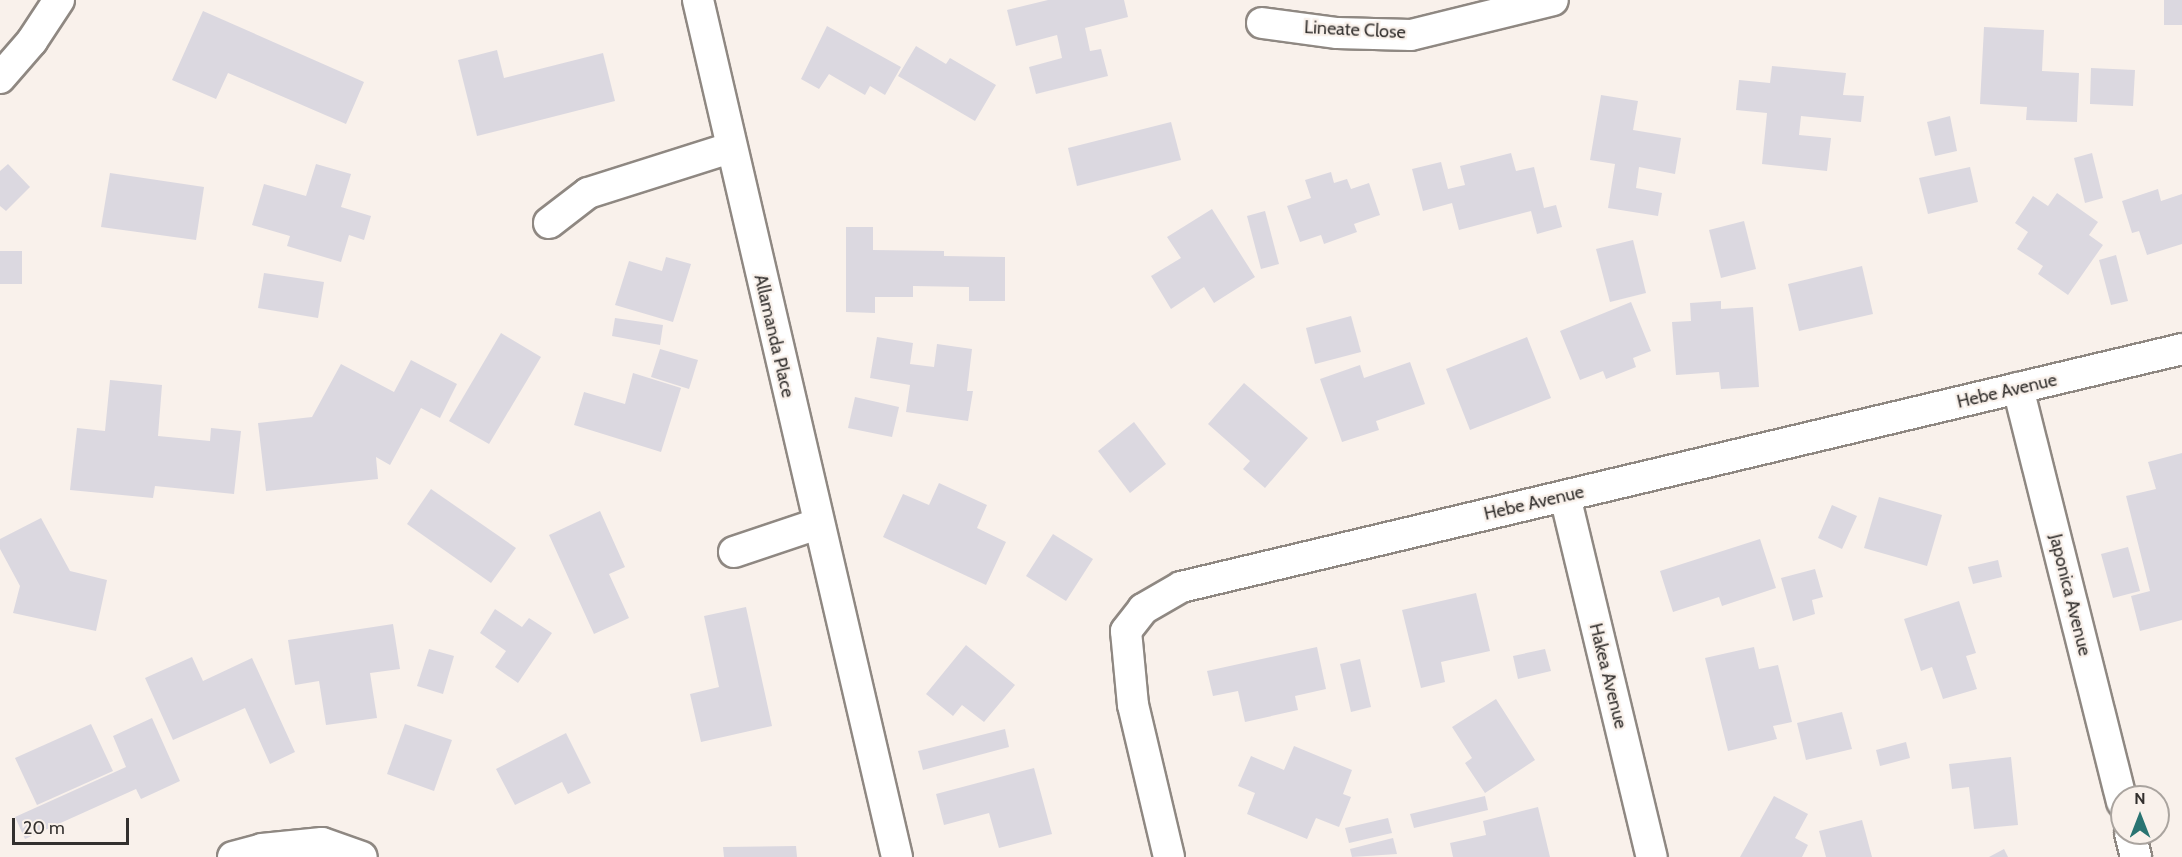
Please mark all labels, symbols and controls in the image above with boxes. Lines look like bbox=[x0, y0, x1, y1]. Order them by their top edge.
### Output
street label: Lineate Close bbox=[1304, 17, 1406, 43]
street label: Allamanda Place bbox=[749, 272, 799, 400]
street label: Hebe Avenue bbox=[1955, 369, 2059, 413]
street label: Hebe Avenue bbox=[1482, 481, 1586, 525]
street label: Japonica Avenue bbox=[2044, 532, 2096, 658]
street label: Hakea Avenue bbox=[1584, 621, 1632, 731]
north arrow bbox=[2110, 785, 2170, 845]
text: N bbox=[2134, 789, 2146, 808]
scale bar bbox=[15, 806, 132, 844]
text: 20 m bbox=[23, 817, 65, 839]

